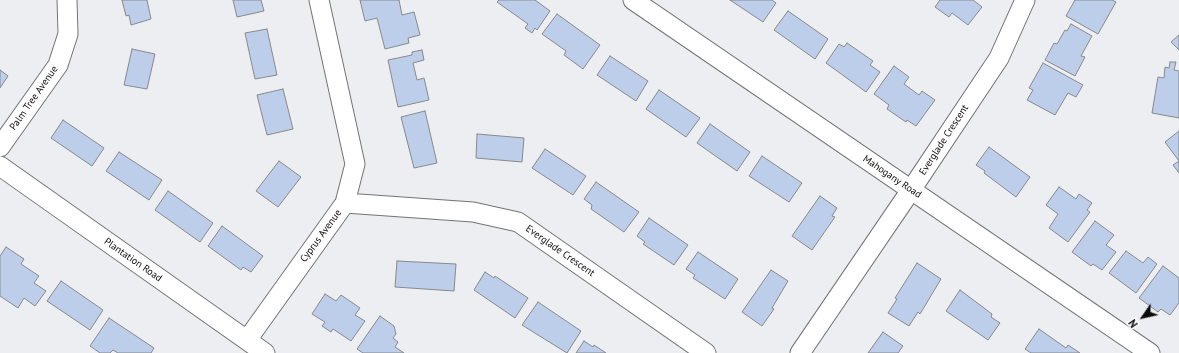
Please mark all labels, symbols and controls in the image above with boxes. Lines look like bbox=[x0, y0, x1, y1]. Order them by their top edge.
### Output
street label: Palm Tree Avenue bbox=[7, 64, 61, 132]
street label: Everglade Crescent bbox=[917, 103, 971, 177]
street label: Mahogany Road bbox=[860, 153, 924, 201]
street label: Cyprus Avenue bbox=[298, 207, 344, 265]
street label: Everglade Crescent bbox=[523, 223, 597, 279]
street label: Plantation Road bbox=[102, 236, 164, 284]
north arrow bbox=[1123, 297, 1163, 337]
text: N bbox=[1125, 317, 1141, 331]

